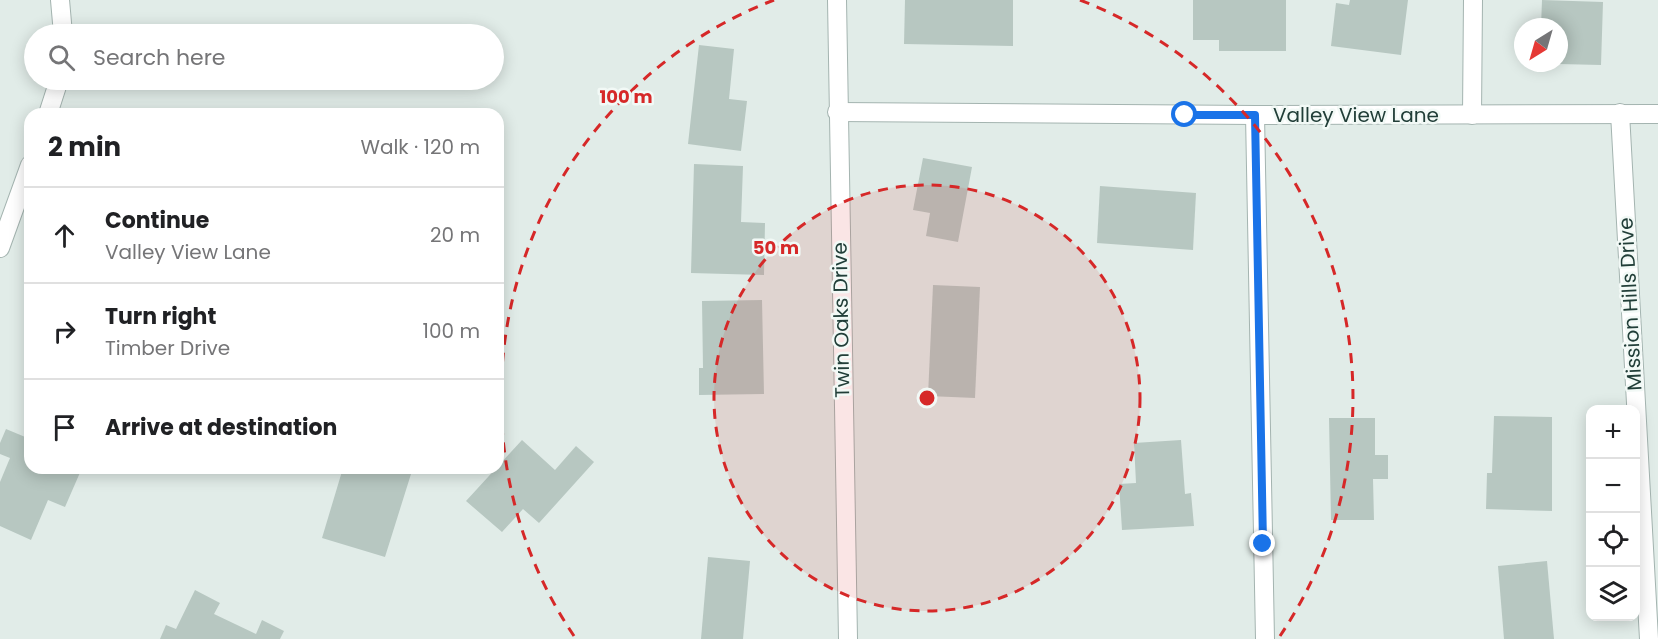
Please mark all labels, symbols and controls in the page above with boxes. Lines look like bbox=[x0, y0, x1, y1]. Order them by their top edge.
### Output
north arrow bbox=[1514, 18, 1568, 72]
search box bbox=[24, 24, 504, 90]
icon: search bbox=[45, 41, 78, 74]
text: Search here bbox=[93, 42, 226, 73]
text: 100 m bbox=[599, 84, 653, 109]
route start bbox=[1171, 101, 1197, 127]
street label: Valley View Lane bbox=[1273, 101, 1439, 129]
text: 2 min bbox=[48, 129, 121, 165]
text: Walk · 120 m bbox=[360, 133, 480, 161]
text: Continue bbox=[105, 205, 209, 236]
street label: Mission Hills Drive bbox=[1611, 217, 1649, 391]
icon: ahead bbox=[48, 219, 81, 252]
text: 20 m bbox=[430, 221, 480, 249]
text: 50 m bbox=[753, 235, 799, 260]
text: Valley View Lane bbox=[105, 238, 271, 266]
street label: Twin Oaks Drive bbox=[826, 242, 856, 398]
text: Turn right bbox=[105, 301, 216, 332]
icon: right bbox=[48, 315, 81, 348]
text: 100 m bbox=[423, 317, 480, 345]
text: Timber Drive bbox=[105, 334, 230, 362]
centre of rings bbox=[917, 388, 937, 408]
map controls bbox=[1586, 405, 1640, 621]
button: + bbox=[1586, 405, 1640, 459]
icon: arrive bbox=[48, 411, 81, 444]
text: Arrive at destination bbox=[105, 412, 337, 443]
button: − bbox=[1586, 459, 1640, 513]
button: locate bbox=[1586, 513, 1640, 567]
route end bbox=[1249, 530, 1275, 556]
button: layers bbox=[1586, 567, 1640, 621]

